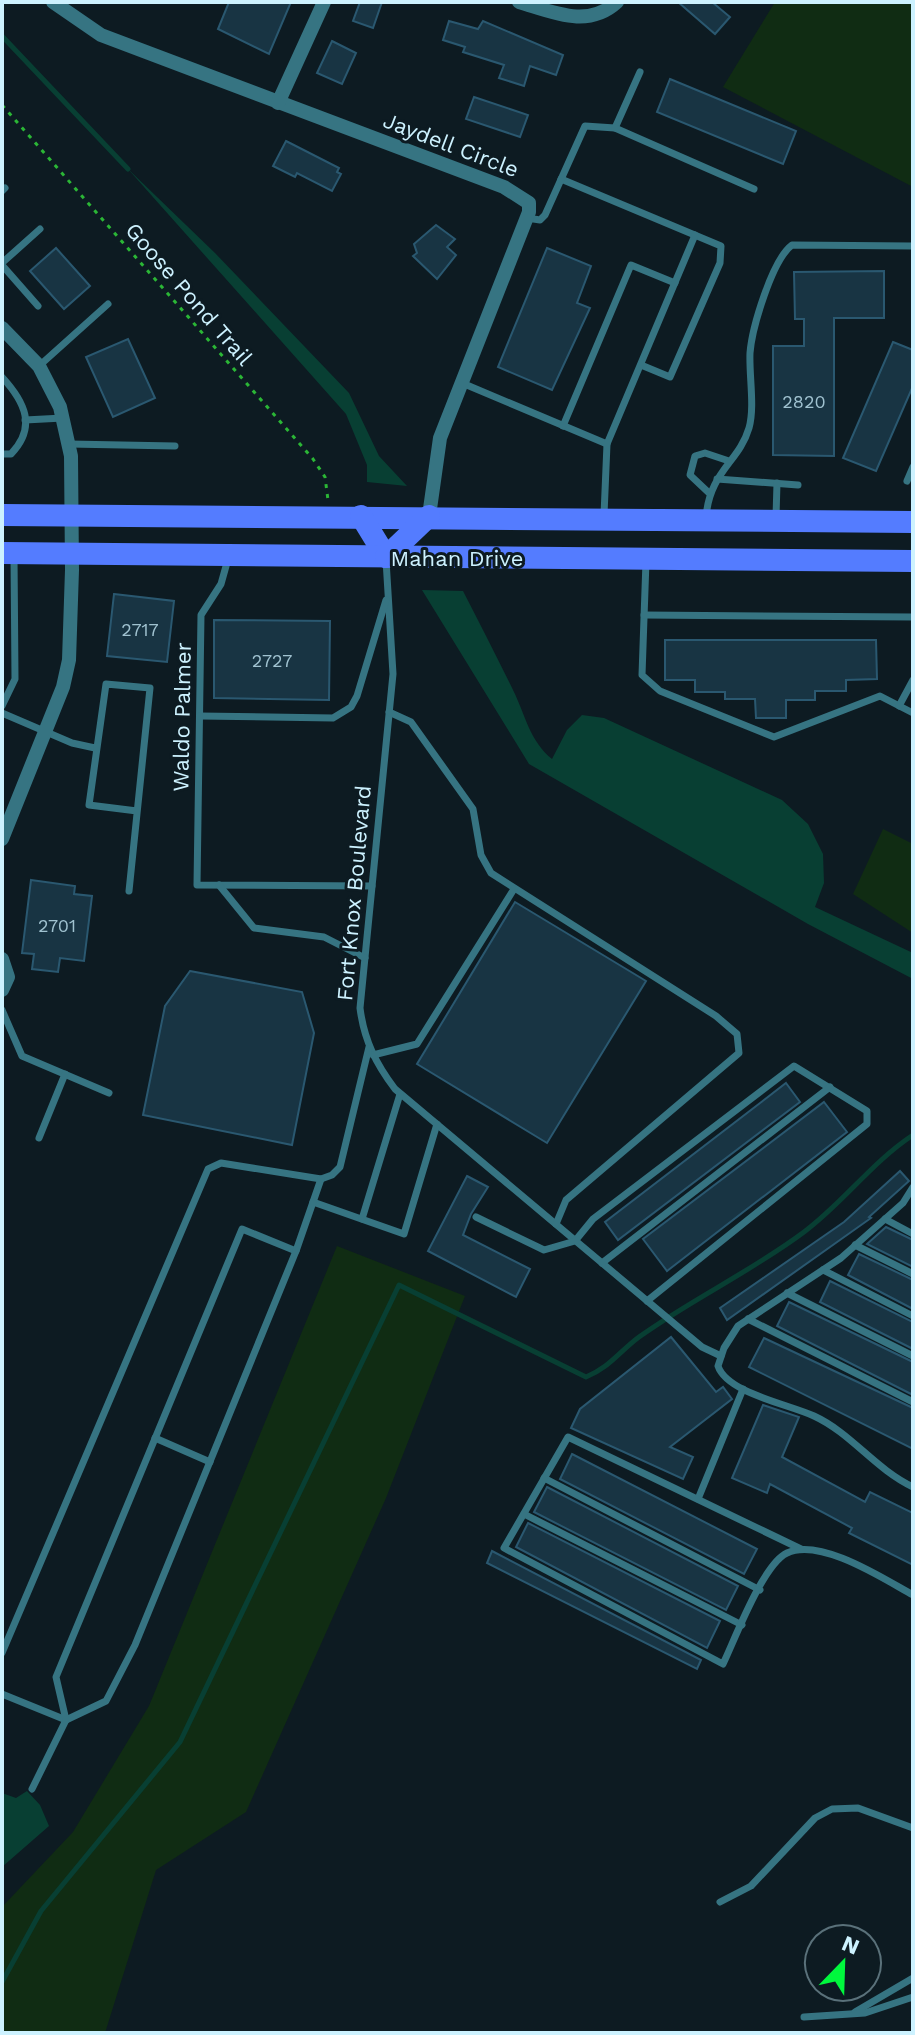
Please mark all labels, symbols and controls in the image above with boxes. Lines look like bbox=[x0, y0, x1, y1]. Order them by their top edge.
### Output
street label: Jaydell Circle bbox=[380, 108, 522, 182]
street label: Goose Pond Trail bbox=[120, 218, 258, 370]
house number: 2820 bbox=[782, 391, 826, 412]
street label: Mahan Drive bbox=[390, 546, 524, 571]
house number: 2717 bbox=[121, 619, 159, 640]
street label: Waldo Palmer bbox=[168, 642, 196, 792]
house number: 2727 bbox=[252, 650, 292, 671]
street label: Fort Knox Boulevard bbox=[332, 784, 376, 1002]
house number: 2701 bbox=[38, 915, 76, 936]
north arrow bbox=[803, 1923, 883, 2003]
text: N bbox=[838, 1930, 863, 1960]

